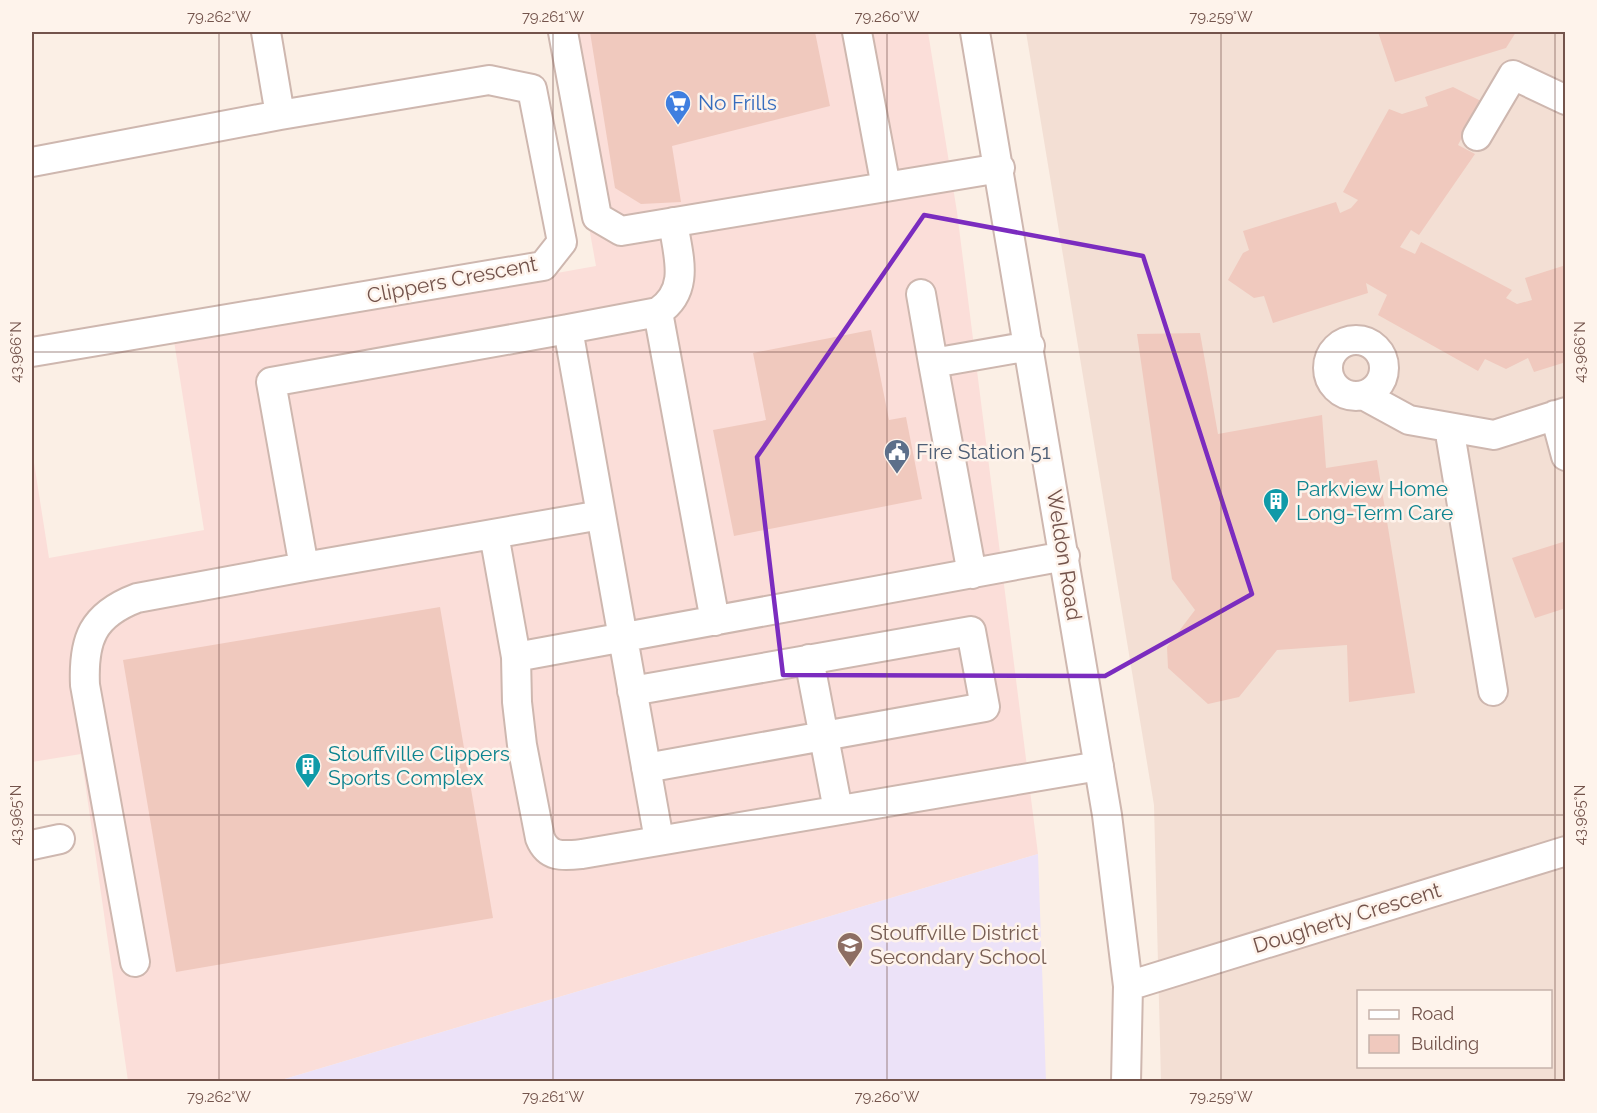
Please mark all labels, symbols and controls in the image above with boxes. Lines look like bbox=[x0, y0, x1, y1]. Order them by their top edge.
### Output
text: 79.262°W bbox=[187, 8, 251, 26]
text: 79.261°W bbox=[522, 8, 584, 26]
text: 79.260°W bbox=[854, 8, 920, 26]
text: 79.259°W bbox=[1189, 8, 1253, 26]
supermarket icon: No Frills bbox=[663, 88, 693, 126]
place label: No Frills bbox=[698, 90, 777, 115]
street label: Clippers Crescent bbox=[365, 251, 539, 308]
text: 43.966°N bbox=[7, 321, 25, 383]
text: 43.966°N bbox=[1571, 321, 1589, 383]
public building icon: Fire Station 51 bbox=[882, 437, 912, 475]
place label: Fire Station 51 bbox=[916, 439, 1051, 464]
place label: Parkview Home Long-Term Care bbox=[1296, 476, 1453, 525]
building icon: Parkview Home Long-Term Care bbox=[1261, 486, 1291, 524]
street label: Weldon Road bbox=[1042, 488, 1087, 622]
place label: Stouffville Clippers Sports Complex bbox=[328, 741, 510, 790]
building icon: Stouffville Clippers Sports Complex bbox=[293, 751, 323, 789]
text: 43.965°N bbox=[7, 785, 25, 845]
text: 43.965°N bbox=[1571, 785, 1589, 845]
street label: Dougherty Crescent bbox=[1250, 877, 1444, 958]
place label: Stouffville District Secondary School bbox=[870, 920, 1047, 969]
school or university icon: Stouffville District Secondary School bbox=[835, 930, 865, 968]
legend bbox=[1357, 990, 1552, 1068]
text: Road bbox=[1411, 1003, 1454, 1024]
text: Building bbox=[1411, 1033, 1479, 1054]
text: 79.262°W bbox=[187, 1088, 251, 1106]
text: 79.261°W bbox=[522, 1088, 584, 1106]
text: 79.260°W bbox=[854, 1088, 920, 1106]
text: 79.259°W bbox=[1189, 1088, 1253, 1106]

